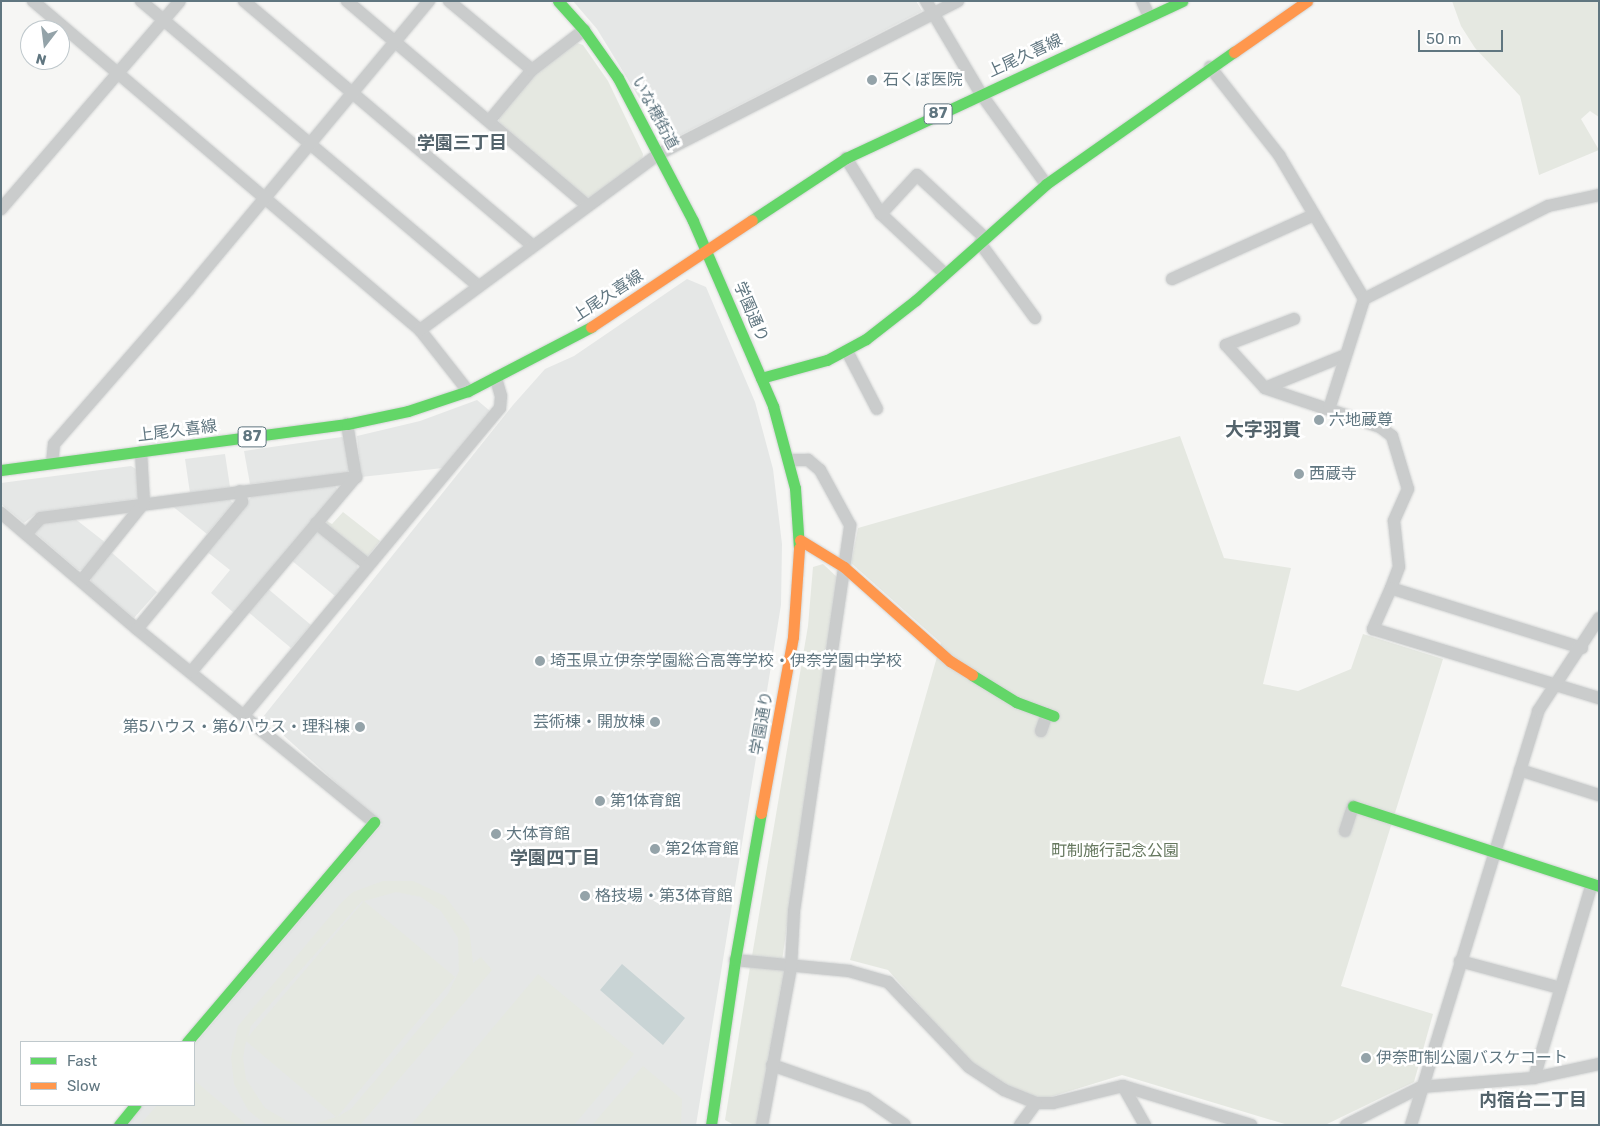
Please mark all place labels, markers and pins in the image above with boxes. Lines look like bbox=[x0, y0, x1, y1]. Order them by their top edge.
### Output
place label: 石くぼ医院 bbox=[883, 70, 963, 90]
marker: 石くぼ医院 bbox=[865, 73, 879, 87]
place label: 六地蔵尊 bbox=[1329, 410, 1393, 430]
marker: 六地蔵尊 bbox=[1313, 414, 1325, 426]
place label: 西蔵寺 bbox=[1309, 464, 1357, 484]
marker: 西蔵寺 bbox=[1293, 468, 1305, 480]
place label: 埼玉県立伊奈学園総合高等学校・伊奈学園中学校 bbox=[550, 651, 902, 671]
marker: 埼玉県立伊奈学園総合高等学校・伊奈学園中学校 bbox=[534, 655, 546, 667]
place label: 芸術棟・開放棟 bbox=[533, 712, 645, 732]
marker: 芸術棟・開放棟 bbox=[649, 716, 661, 728]
place label: 第5ハウス・第6ハウス・理科棟 bbox=[123, 717, 350, 737]
marker: 第5ハウス・第6ハウス・理科棟 bbox=[354, 721, 366, 733]
place label: 第1体育館 bbox=[610, 791, 681, 811]
marker: 第1体育館 bbox=[594, 795, 606, 807]
place label: 大体育館 bbox=[506, 824, 570, 844]
marker: 大体育館 bbox=[490, 828, 502, 840]
place label: 第2体育館 bbox=[665, 839, 738, 859]
marker: 第2体育館 bbox=[649, 843, 661, 855]
place label: 格技場・第3体育館 bbox=[595, 886, 733, 906]
marker: 格技場・第3体育館 bbox=[579, 890, 591, 902]
place label: 伊奈町制公園バスケコート bbox=[1376, 1048, 1568, 1068]
marker: 伊奈町制公園バスケコート bbox=[1360, 1052, 1372, 1064]

